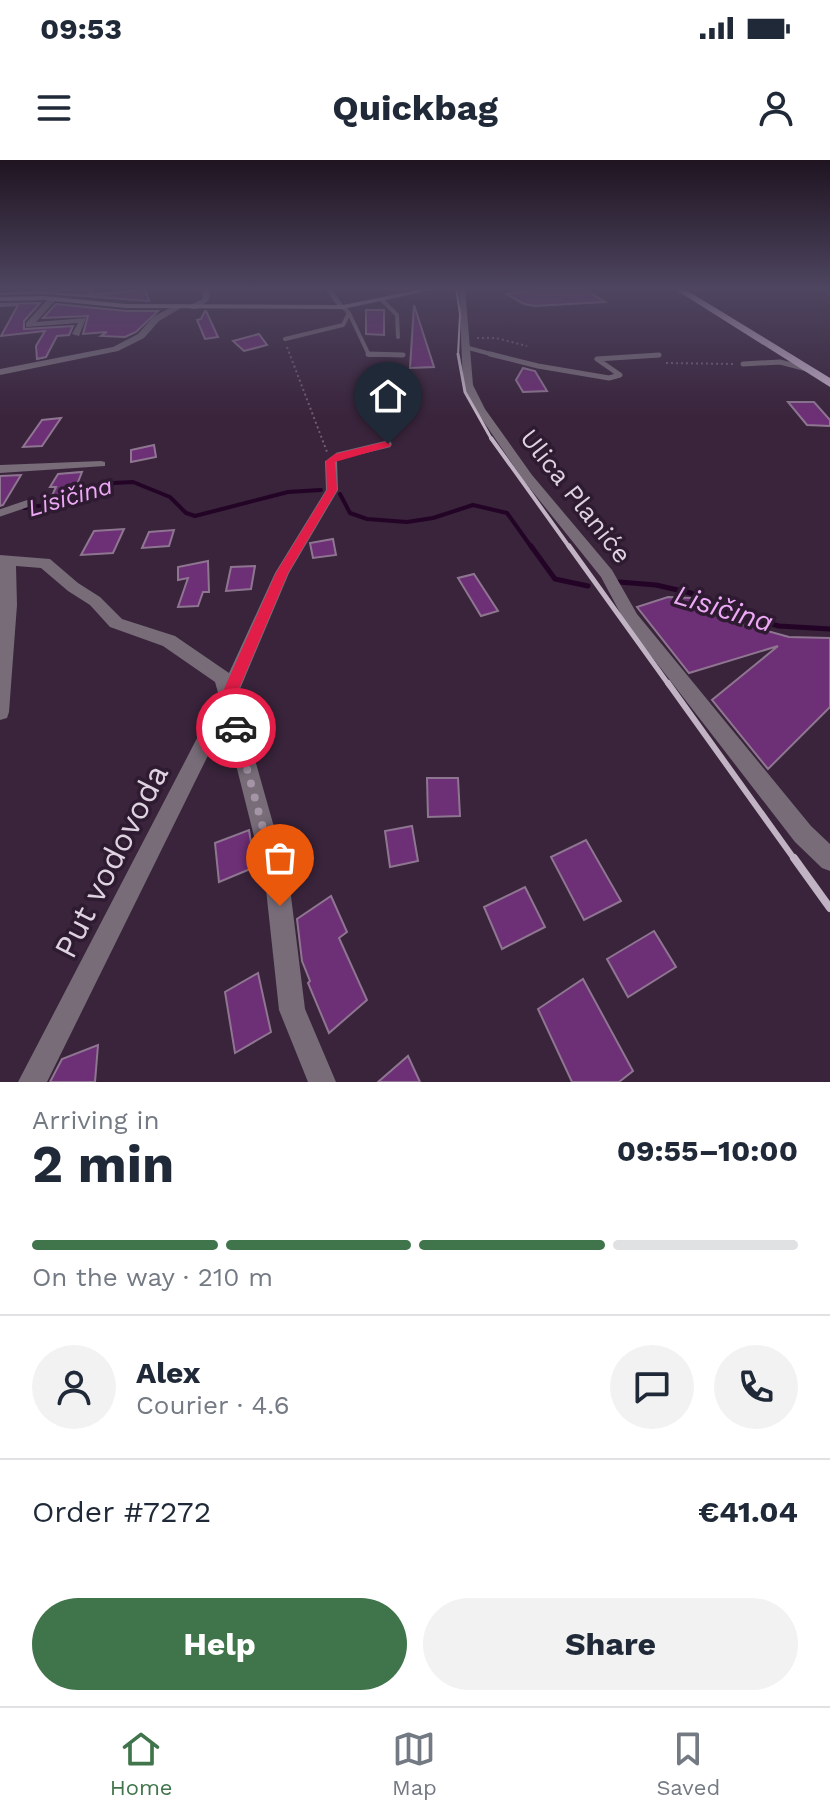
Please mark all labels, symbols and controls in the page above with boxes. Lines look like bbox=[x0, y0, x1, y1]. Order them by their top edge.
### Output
text: 09:53 bbox=[40, 11, 122, 46]
icon: menu bbox=[32, 86, 76, 130]
icon: person bbox=[754, 86, 798, 130]
text: Quickbag bbox=[332, 87, 498, 129]
pin bbox=[354, 362, 422, 444]
icon: home bbox=[366, 374, 410, 418]
street label: Ulica Planiće bbox=[514, 423, 638, 569]
water label: Lisičina bbox=[24, 472, 116, 522]
water label: Lisičina bbox=[671, 578, 777, 639]
courier bbox=[196, 688, 276, 768]
icon: car bbox=[214, 706, 258, 750]
street label: Put vodovoda bbox=[46, 758, 176, 964]
pin bbox=[246, 824, 314, 906]
icon: bag bbox=[258, 836, 302, 880]
text: Arriving in bbox=[32, 1105, 160, 1135]
text: 09:55–10:00 bbox=[617, 1133, 798, 1168]
text: 2 min bbox=[32, 1134, 174, 1195]
text: On the way · 210 m bbox=[32, 1262, 273, 1292]
button: person bbox=[32, 1345, 116, 1429]
button: chat bbox=[610, 1345, 694, 1429]
button: phone bbox=[714, 1345, 798, 1429]
text: Alex bbox=[136, 1355, 200, 1390]
text: Courier · 4.6 bbox=[136, 1390, 290, 1420]
text: Order #7272 bbox=[32, 1494, 211, 1529]
text: €41.04 bbox=[698, 1494, 798, 1529]
button: Help bbox=[32, 1598, 407, 1690]
button: Share bbox=[423, 1598, 798, 1690]
tab: Home bbox=[110, 1727, 173, 1800]
tab: Map bbox=[392, 1727, 437, 1800]
tab: Saved bbox=[656, 1727, 720, 1800]

